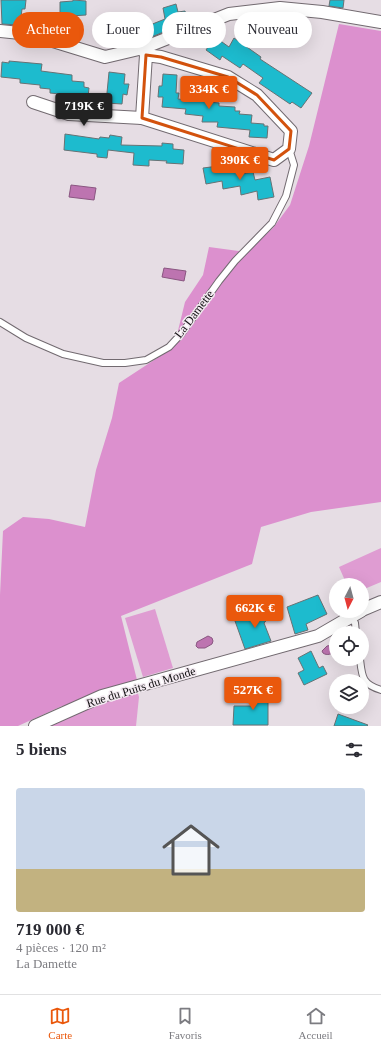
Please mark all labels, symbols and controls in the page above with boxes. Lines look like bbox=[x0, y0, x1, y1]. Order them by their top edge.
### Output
chip: Acheter bbox=[12, 12, 84, 48]
chip: Louer bbox=[92, 12, 154, 48]
chip: Filtres bbox=[162, 12, 226, 48]
chip: Nouveau bbox=[234, 12, 312, 48]
pin: 334K € bbox=[176, 76, 242, 110]
text: 334K € bbox=[189, 81, 229, 96]
pin: 719K € bbox=[51, 93, 117, 127]
text: 719K € bbox=[64, 98, 104, 113]
pin: 390K € bbox=[207, 147, 273, 181]
text: 390K € bbox=[220, 152, 260, 167]
street label: La Damette bbox=[171, 287, 217, 341]
north arrow bbox=[329, 578, 369, 618]
map controls bbox=[329, 578, 369, 714]
pin: 662K € bbox=[222, 595, 288, 629]
text: 662K € bbox=[235, 600, 275, 615]
button: locate bbox=[329, 626, 369, 666]
street label: Rue du Puits du Monde bbox=[85, 664, 197, 710]
button: layers bbox=[329, 674, 369, 714]
pin: 527K € bbox=[220, 677, 286, 711]
text: 527K € bbox=[233, 682, 273, 697]
icon: filters bbox=[343, 739, 365, 761]
text: 5 biens bbox=[16, 740, 67, 759]
icon: home bbox=[155, 814, 227, 886]
text: 719 000 € bbox=[16, 920, 84, 939]
text: 4 pièces · 120 m² bbox=[16, 940, 106, 955]
text: La Damette bbox=[16, 956, 77, 971]
tab: Carte bbox=[48, 1005, 72, 1041]
tab: Favoris bbox=[169, 1005, 202, 1041]
tab: Accueil bbox=[298, 1005, 333, 1041]

